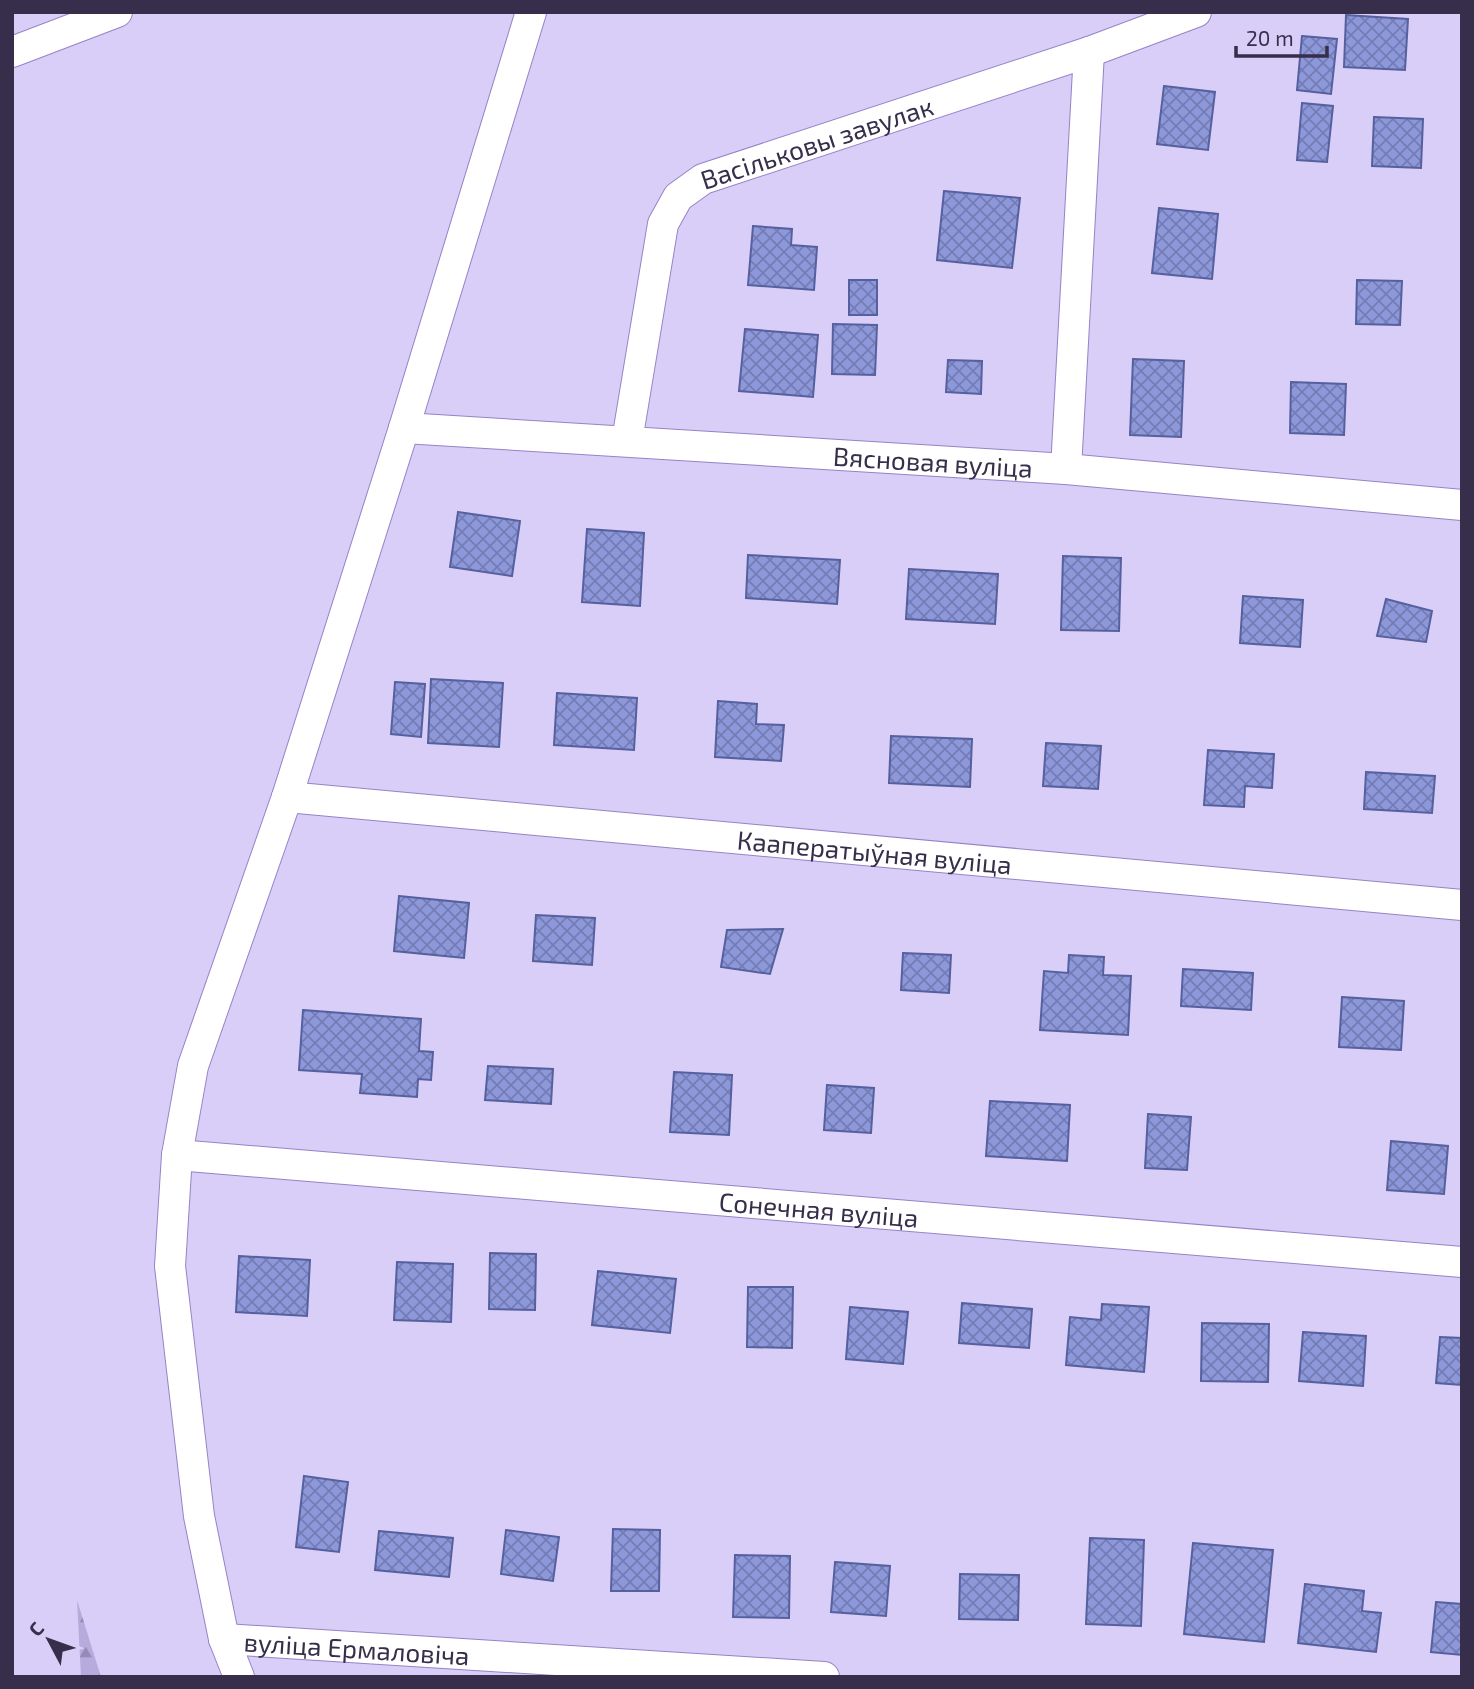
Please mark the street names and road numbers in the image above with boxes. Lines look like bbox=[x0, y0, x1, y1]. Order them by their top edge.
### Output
street label: Васільковы завулак bbox=[696, 89, 937, 194]
street label: Вясновая вуліца bbox=[832, 439, 1034, 482]
street label: Кааператыўная вуліца bbox=[736, 823, 1013, 879]
street label: Сонечная вуліца bbox=[718, 1185, 920, 1232]
street label: вуліца Ермаловіча bbox=[243, 1625, 471, 1670]

